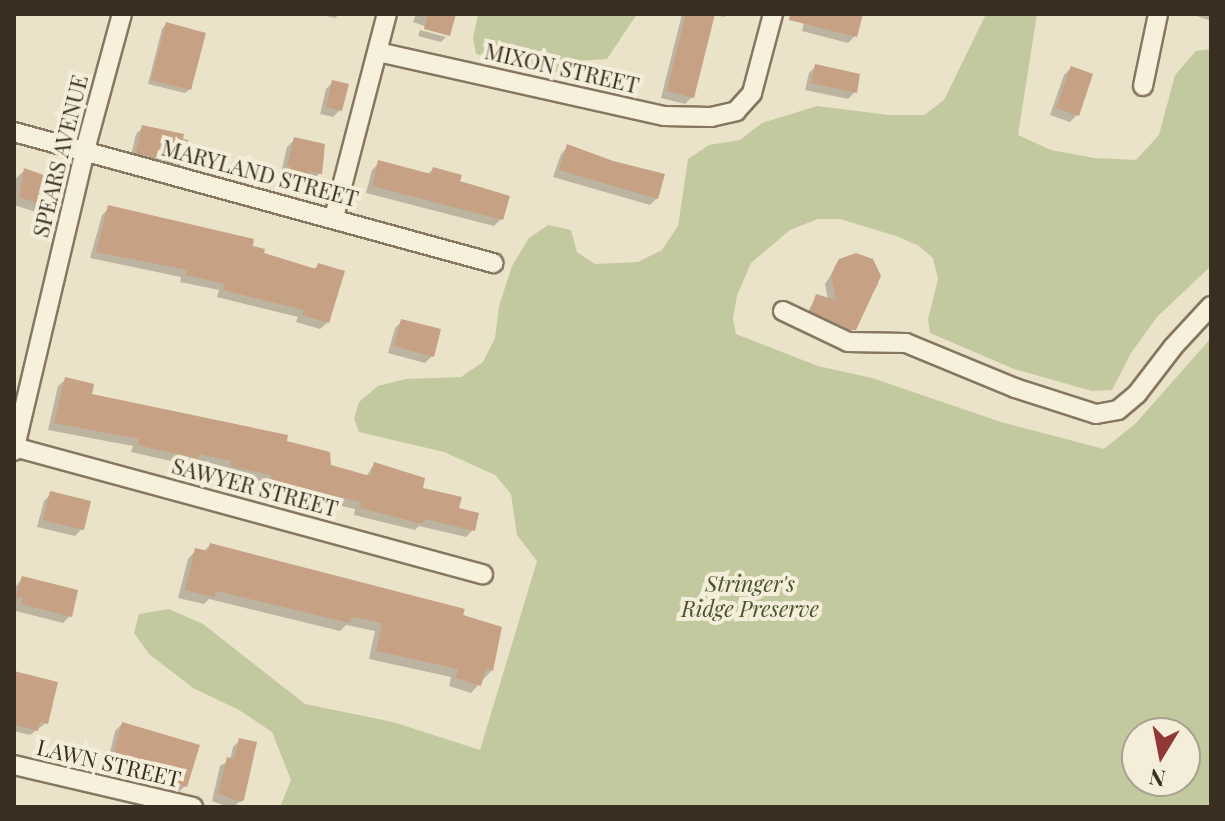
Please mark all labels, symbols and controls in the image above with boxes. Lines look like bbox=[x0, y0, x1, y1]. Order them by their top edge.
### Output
street label: MIXON STREET bbox=[482, 37, 642, 99]
street label: SPEARS AVENUE bbox=[27, 72, 93, 240]
street label: MARYLAND STREET bbox=[159, 134, 361, 212]
street label: SAWYER STREET bbox=[169, 452, 341, 522]
park label: Stringer's Ridge Preserve bbox=[681, 570, 819, 622]
north arrow bbox=[1121, 717, 1201, 797]
street label: LAWN STREET bbox=[34, 734, 184, 792]
text: N bbox=[1147, 763, 1168, 795]

